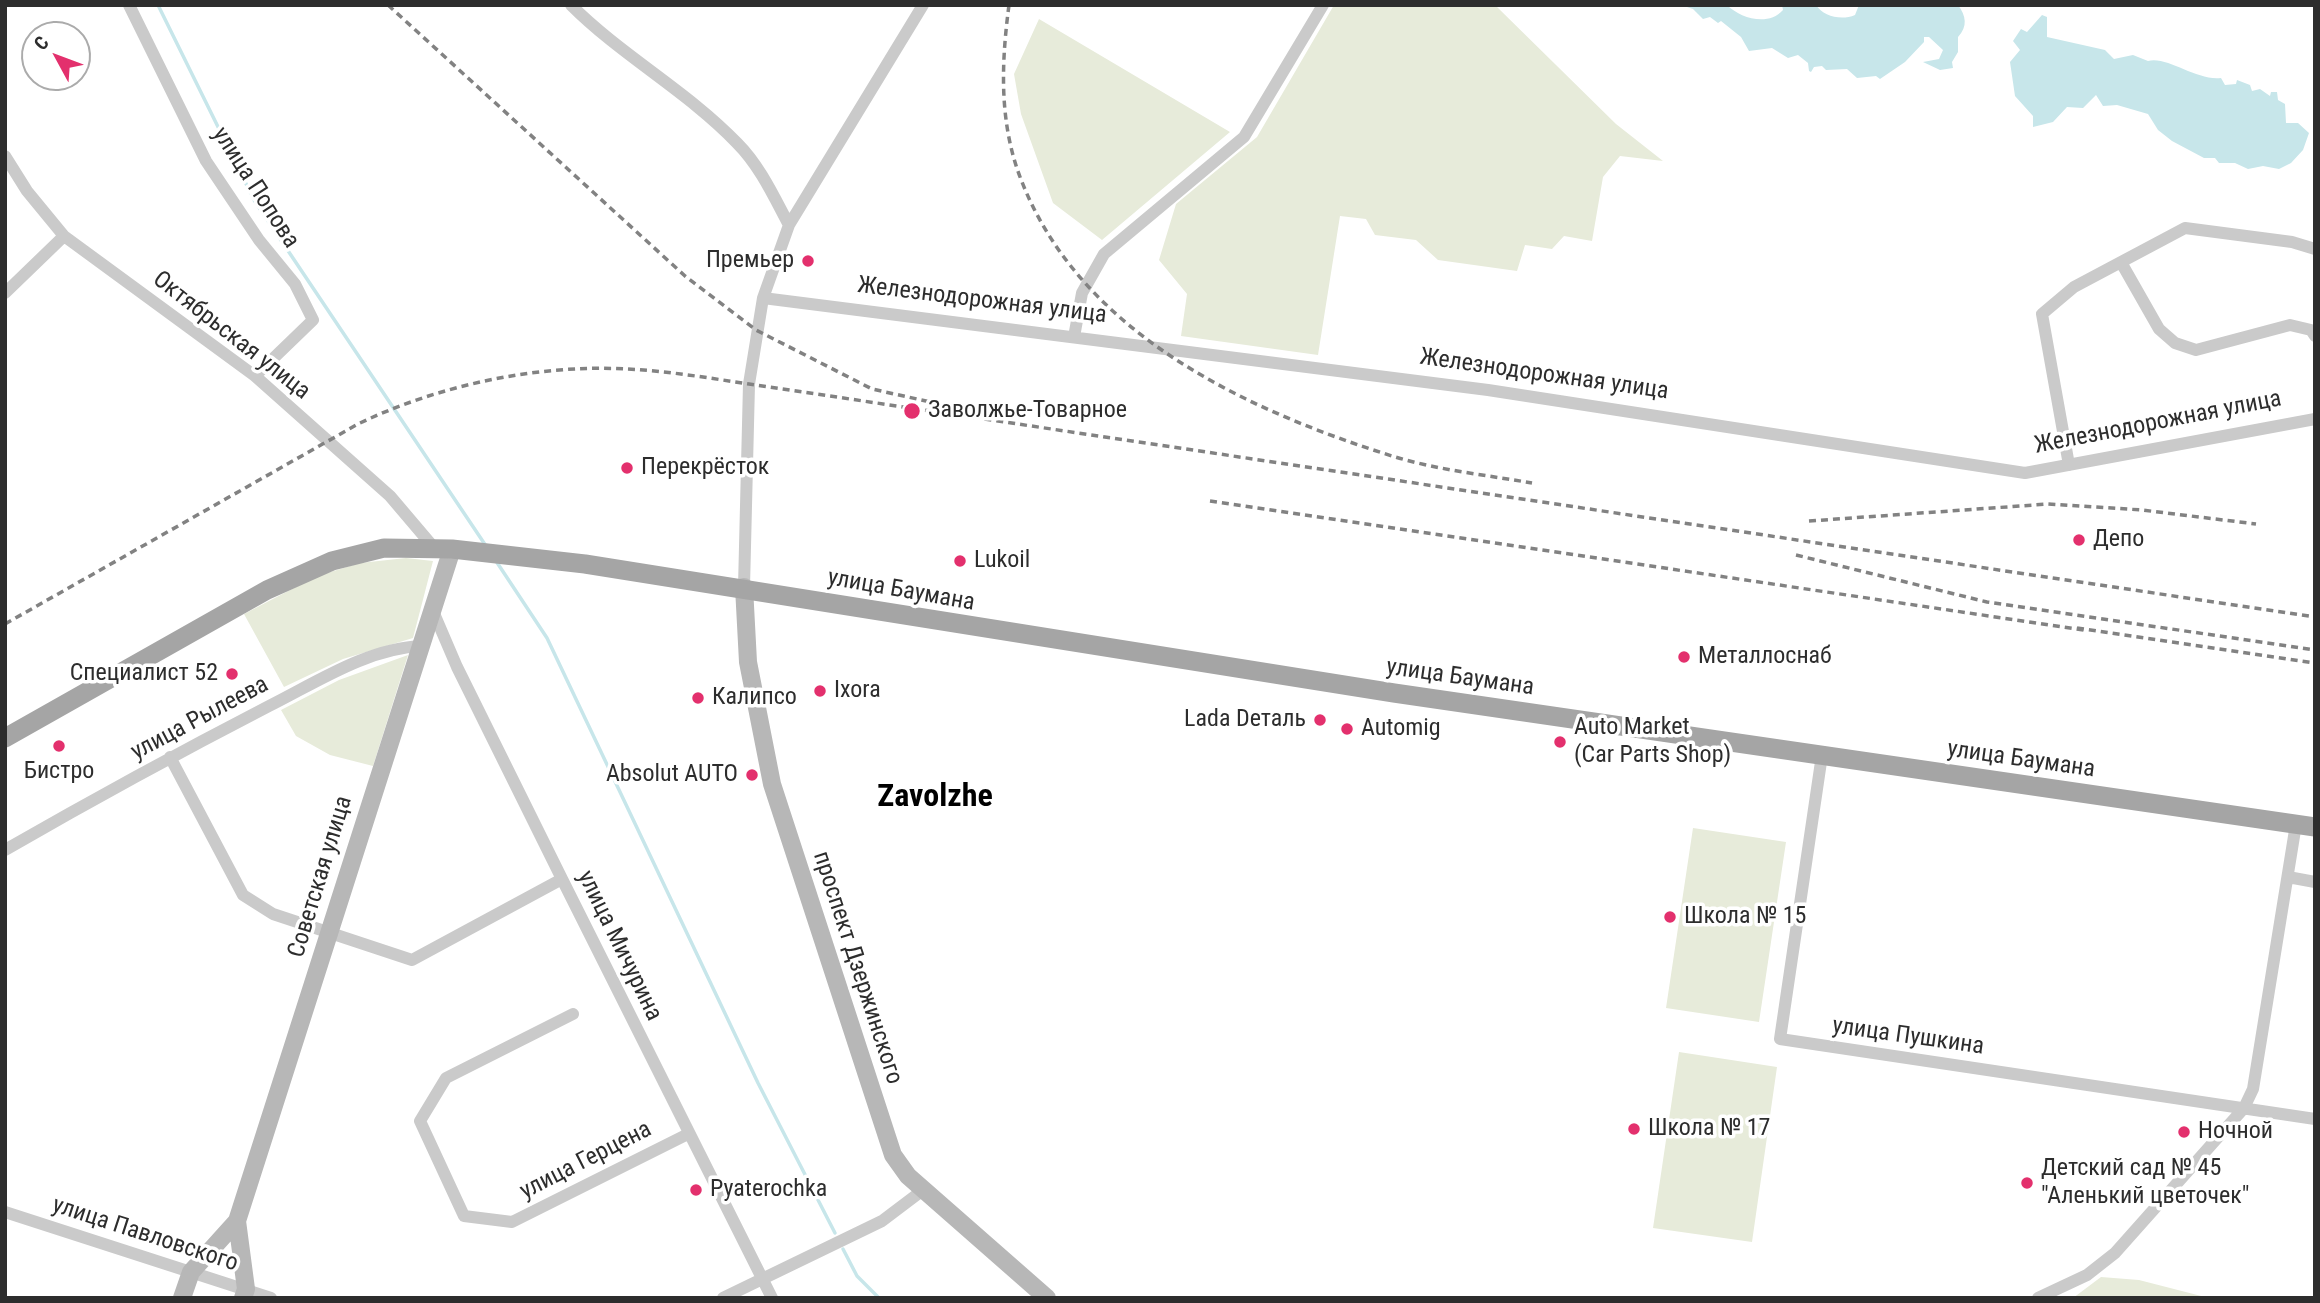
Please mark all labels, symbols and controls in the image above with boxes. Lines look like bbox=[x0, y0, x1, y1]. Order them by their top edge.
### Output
north arrow bbox=[21, 21, 91, 91]
text: С bbox=[29, 32, 54, 55]
street label: улица Попова bbox=[205, 122, 305, 254]
place label: Премьер bbox=[706, 247, 794, 275]
marker: Премьер bbox=[800, 253, 816, 269]
street label: Октябрьская улица bbox=[147, 266, 315, 406]
street label: Железнодорожная улица bbox=[856, 271, 1108, 331]
street label: Железнодорожная улица bbox=[1418, 343, 1670, 407]
street label: Железнодорожная улица bbox=[2032, 385, 2284, 461]
place label: Заволжье-Товарное bbox=[928, 397, 1127, 425]
marker: Заволжье-Товарное bbox=[902, 401, 922, 421]
place label: Перекрёсток bbox=[641, 454, 769, 482]
marker: Перекрёсток bbox=[619, 460, 635, 476]
place label: Депо bbox=[2093, 526, 2144, 554]
marker: Депо bbox=[2071, 532, 2087, 548]
place label: Lukoil bbox=[974, 547, 1030, 575]
marker: Lukoil bbox=[952, 553, 968, 569]
street label: улица Баумана bbox=[825, 564, 977, 618]
place label: Металлоснаб bbox=[1698, 643, 1832, 671]
marker: Металлоснаб bbox=[1676, 649, 1692, 665]
street label: улица Баумана bbox=[1384, 653, 1536, 703]
place label: Специалист 52 bbox=[70, 660, 218, 688]
marker: Специалист 52 bbox=[224, 666, 240, 682]
street label: улица Рылеева bbox=[126, 671, 274, 767]
place label: Ixora bbox=[834, 677, 881, 705]
marker: Ixora bbox=[812, 683, 828, 699]
place label: Калипсо bbox=[712, 684, 797, 712]
marker: Калипсо bbox=[690, 690, 706, 706]
place label: Lada Dеталь bbox=[1184, 706, 1306, 734]
marker: Lada Dеталь bbox=[1312, 712, 1328, 728]
place label: Auto Market (Car Parts Shop) bbox=[1574, 714, 1731, 770]
place label: Automig bbox=[1361, 715, 1441, 743]
marker: Automig bbox=[1339, 721, 1355, 737]
marker: Auto Market (Car Parts Shop) bbox=[1552, 734, 1568, 750]
street label: улица Баумана bbox=[1945, 735, 2097, 785]
marker: Бистро bbox=[51, 738, 67, 754]
place label: Бистро bbox=[24, 758, 94, 786]
place label: Absolut AUTO bbox=[606, 761, 738, 789]
marker: Absolut AUTO bbox=[744, 767, 760, 783]
district label: Zavolzhe bbox=[877, 779, 993, 817]
street label: Советская улица bbox=[283, 793, 359, 961]
street label: проспект Дзержинского bbox=[806, 848, 908, 1088]
street label: улица Мичурина bbox=[570, 866, 668, 1026]
place label: Школа № 15 bbox=[1684, 903, 1806, 931]
marker: Школа № 15 bbox=[1662, 909, 1678, 925]
street label: улица Пушкина bbox=[1830, 1012, 1986, 1062]
place label: Школа № 17 bbox=[1648, 1115, 1770, 1143]
street label: улица Герцена bbox=[515, 1116, 657, 1206]
place label: Ночной bbox=[2198, 1118, 2273, 1146]
marker: Школа № 17 bbox=[1626, 1121, 1642, 1137]
marker: Ночной bbox=[2176, 1124, 2192, 1140]
place label: Детский сад № 45 "Аленький цветочек" bbox=[2041, 1155, 2250, 1211]
marker: Детский сад № 45 "Аленький цветочек" bbox=[2019, 1175, 2035, 1191]
place label: Pyaterochka bbox=[710, 1176, 827, 1204]
marker: Pyaterochka bbox=[688, 1182, 704, 1198]
street label: улица Павловского bbox=[49, 1191, 241, 1279]

